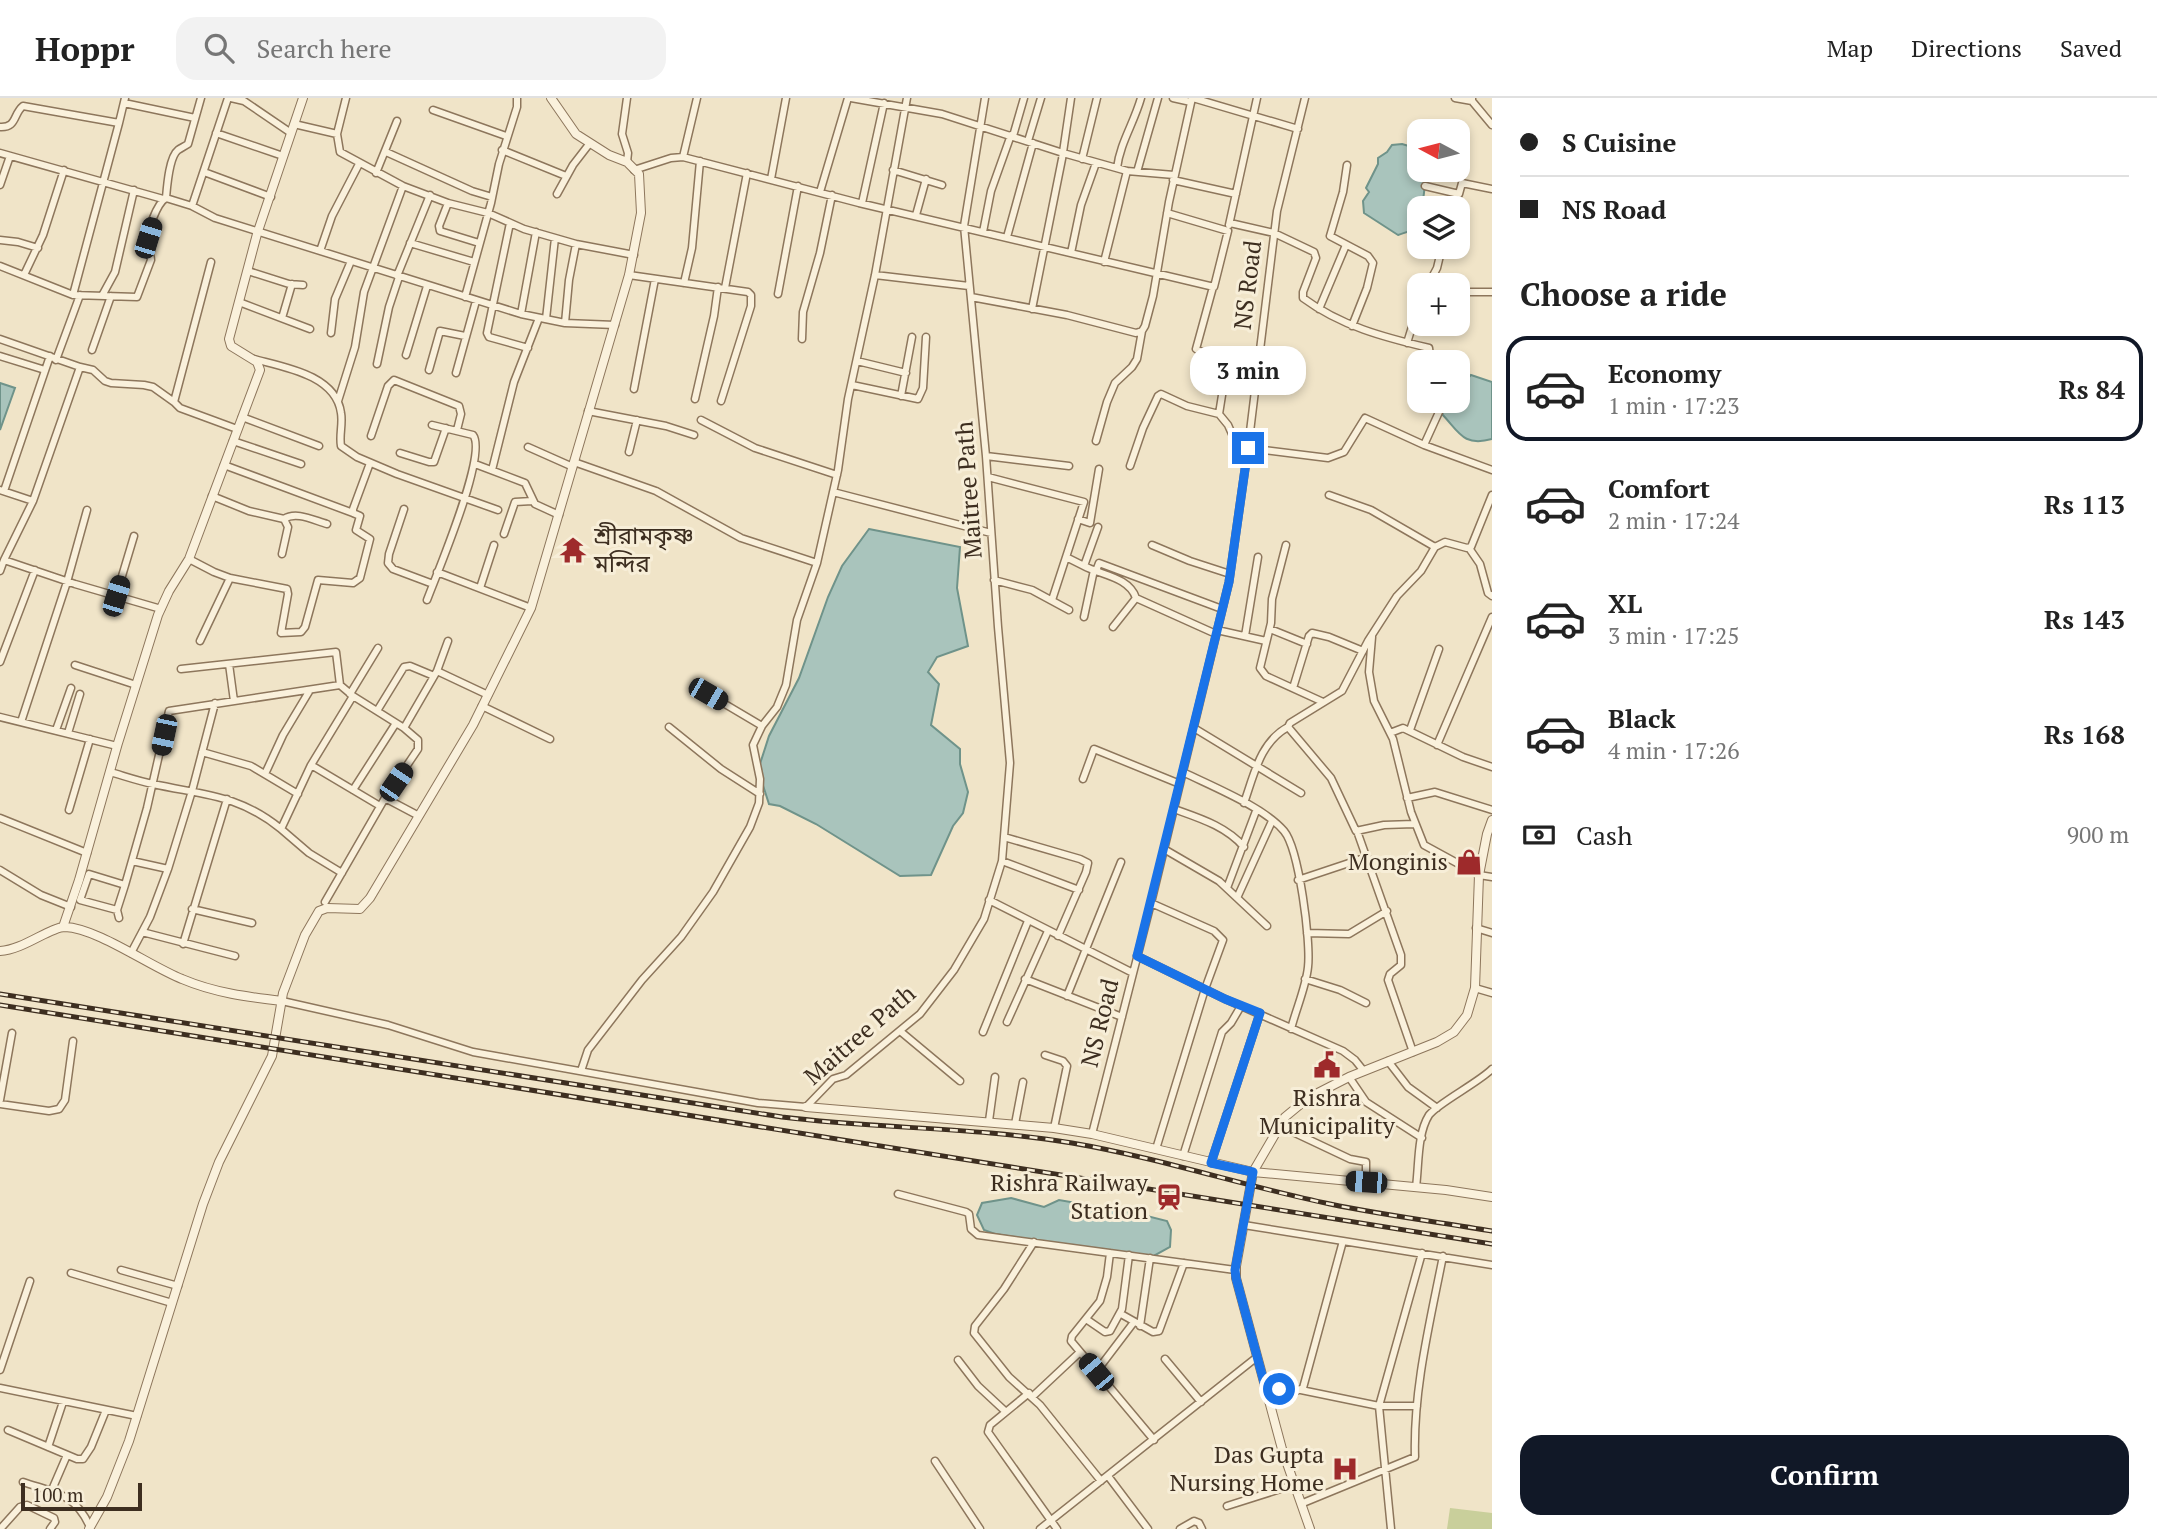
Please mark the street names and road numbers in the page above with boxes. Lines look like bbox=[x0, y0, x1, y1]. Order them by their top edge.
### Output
street label: NS Road bbox=[1226, 238, 1268, 331]
street label: Maitree Path bbox=[947, 420, 989, 560]
street label: NS Road bbox=[1073, 975, 1125, 1070]
street label: Maitree Path bbox=[797, 977, 922, 1091]

